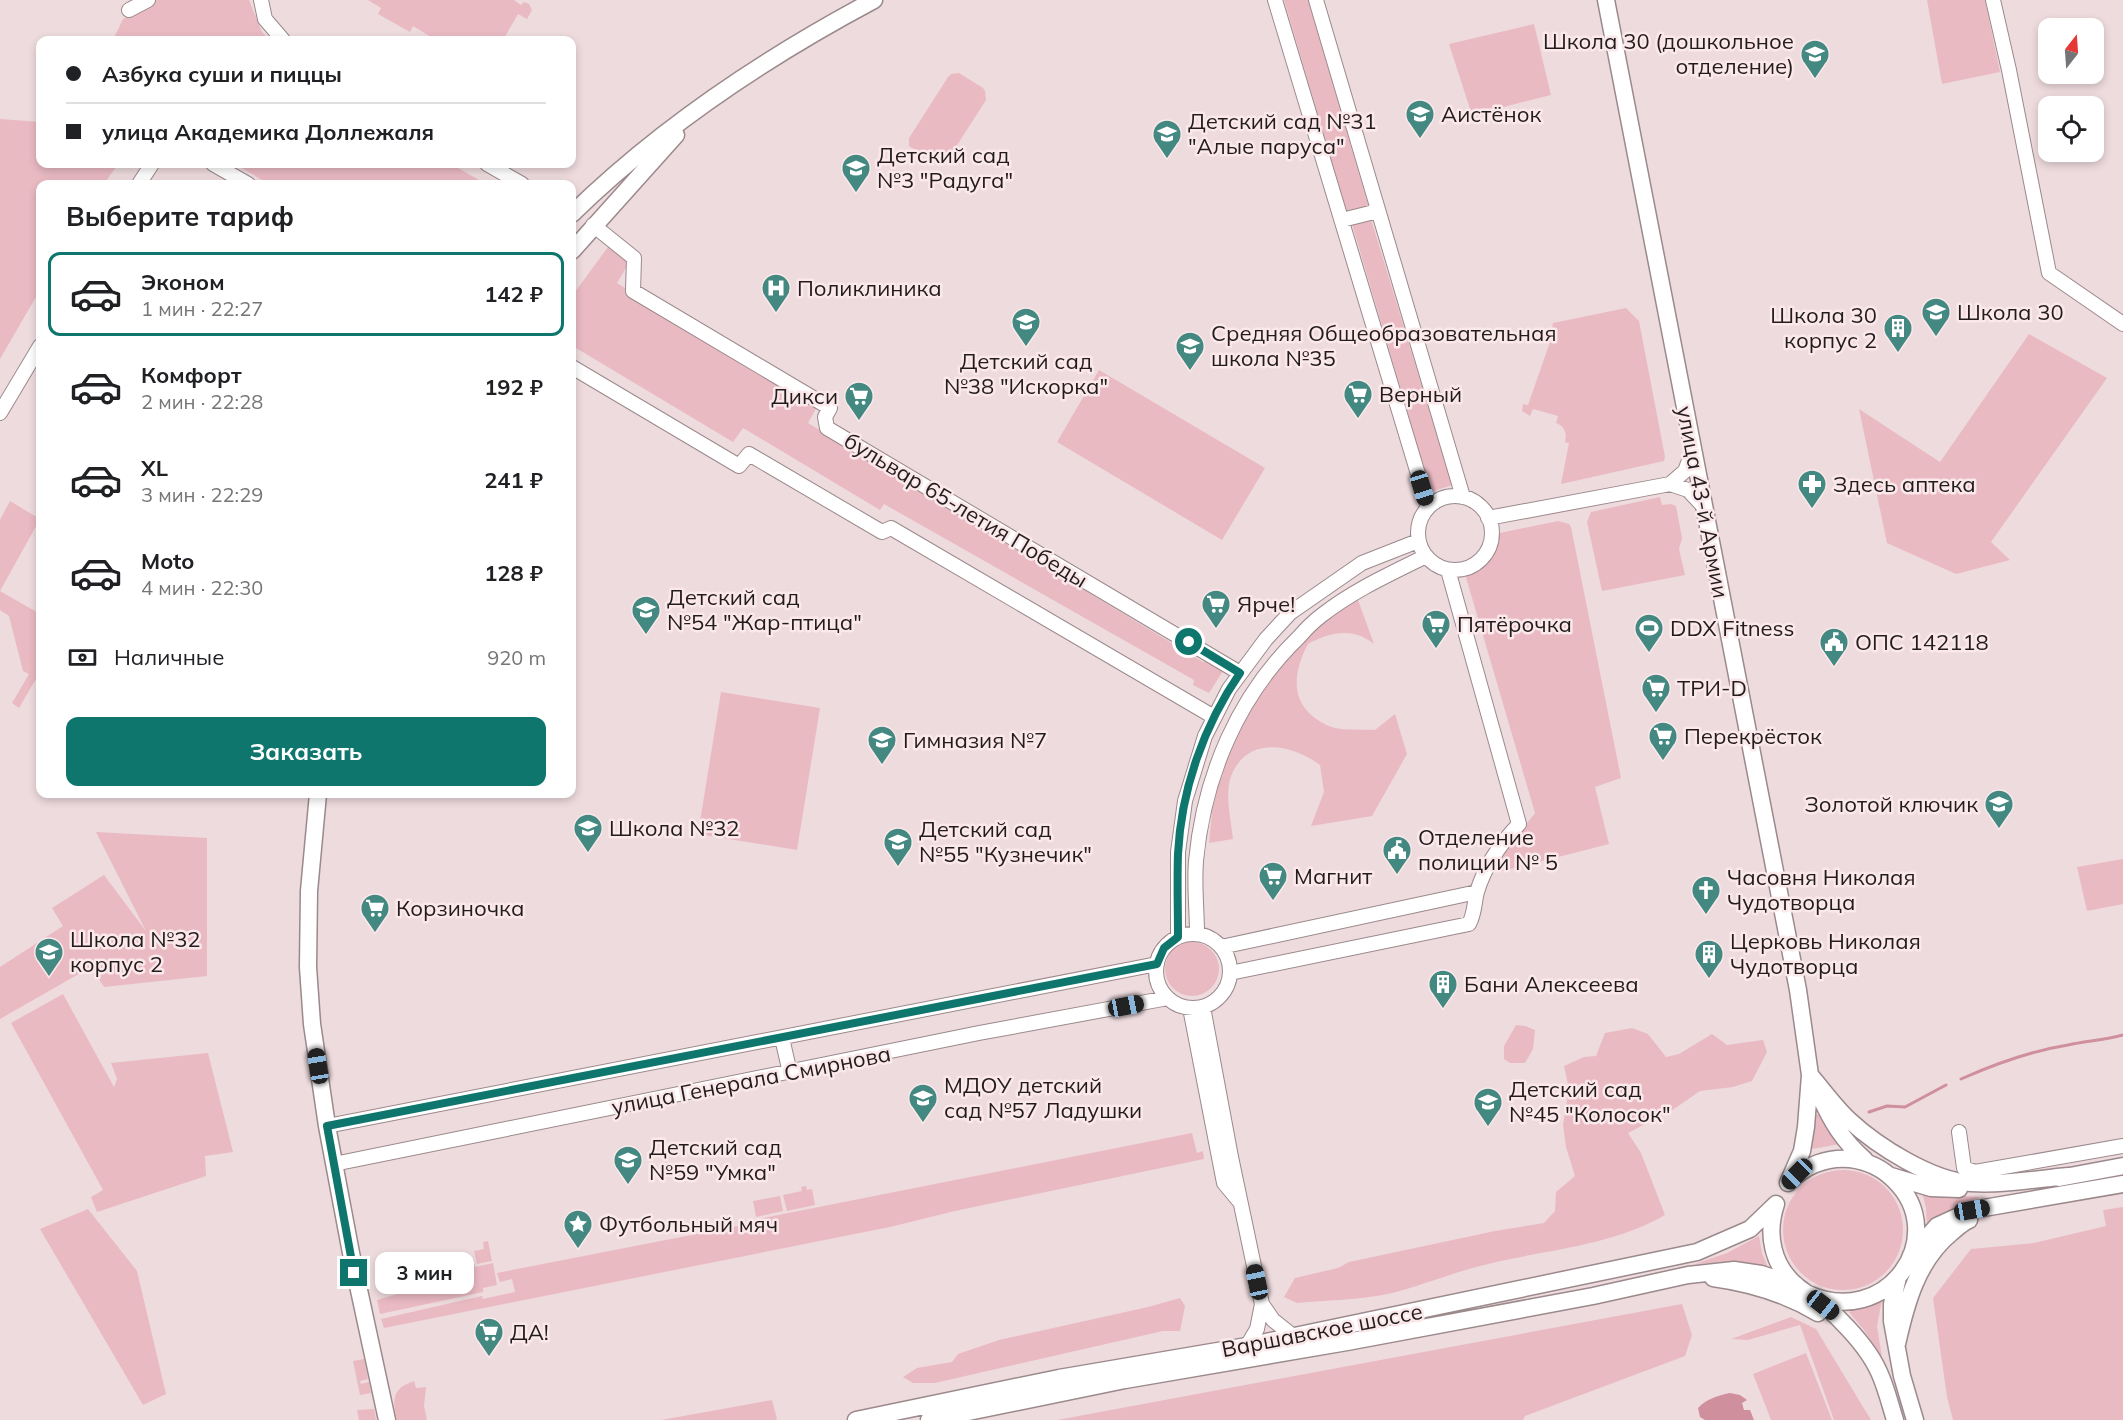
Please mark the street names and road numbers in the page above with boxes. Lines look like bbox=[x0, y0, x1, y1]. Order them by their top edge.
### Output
street label: улица 43-й Армии bbox=[1671, 404, 1735, 600]
street label: бульвар 65-летия Победы bbox=[839, 426, 1093, 594]
street label: улица Генерала Смирнова bbox=[609, 1039, 893, 1121]
street label: Варшавское шоссе bbox=[1219, 1297, 1425, 1363]

